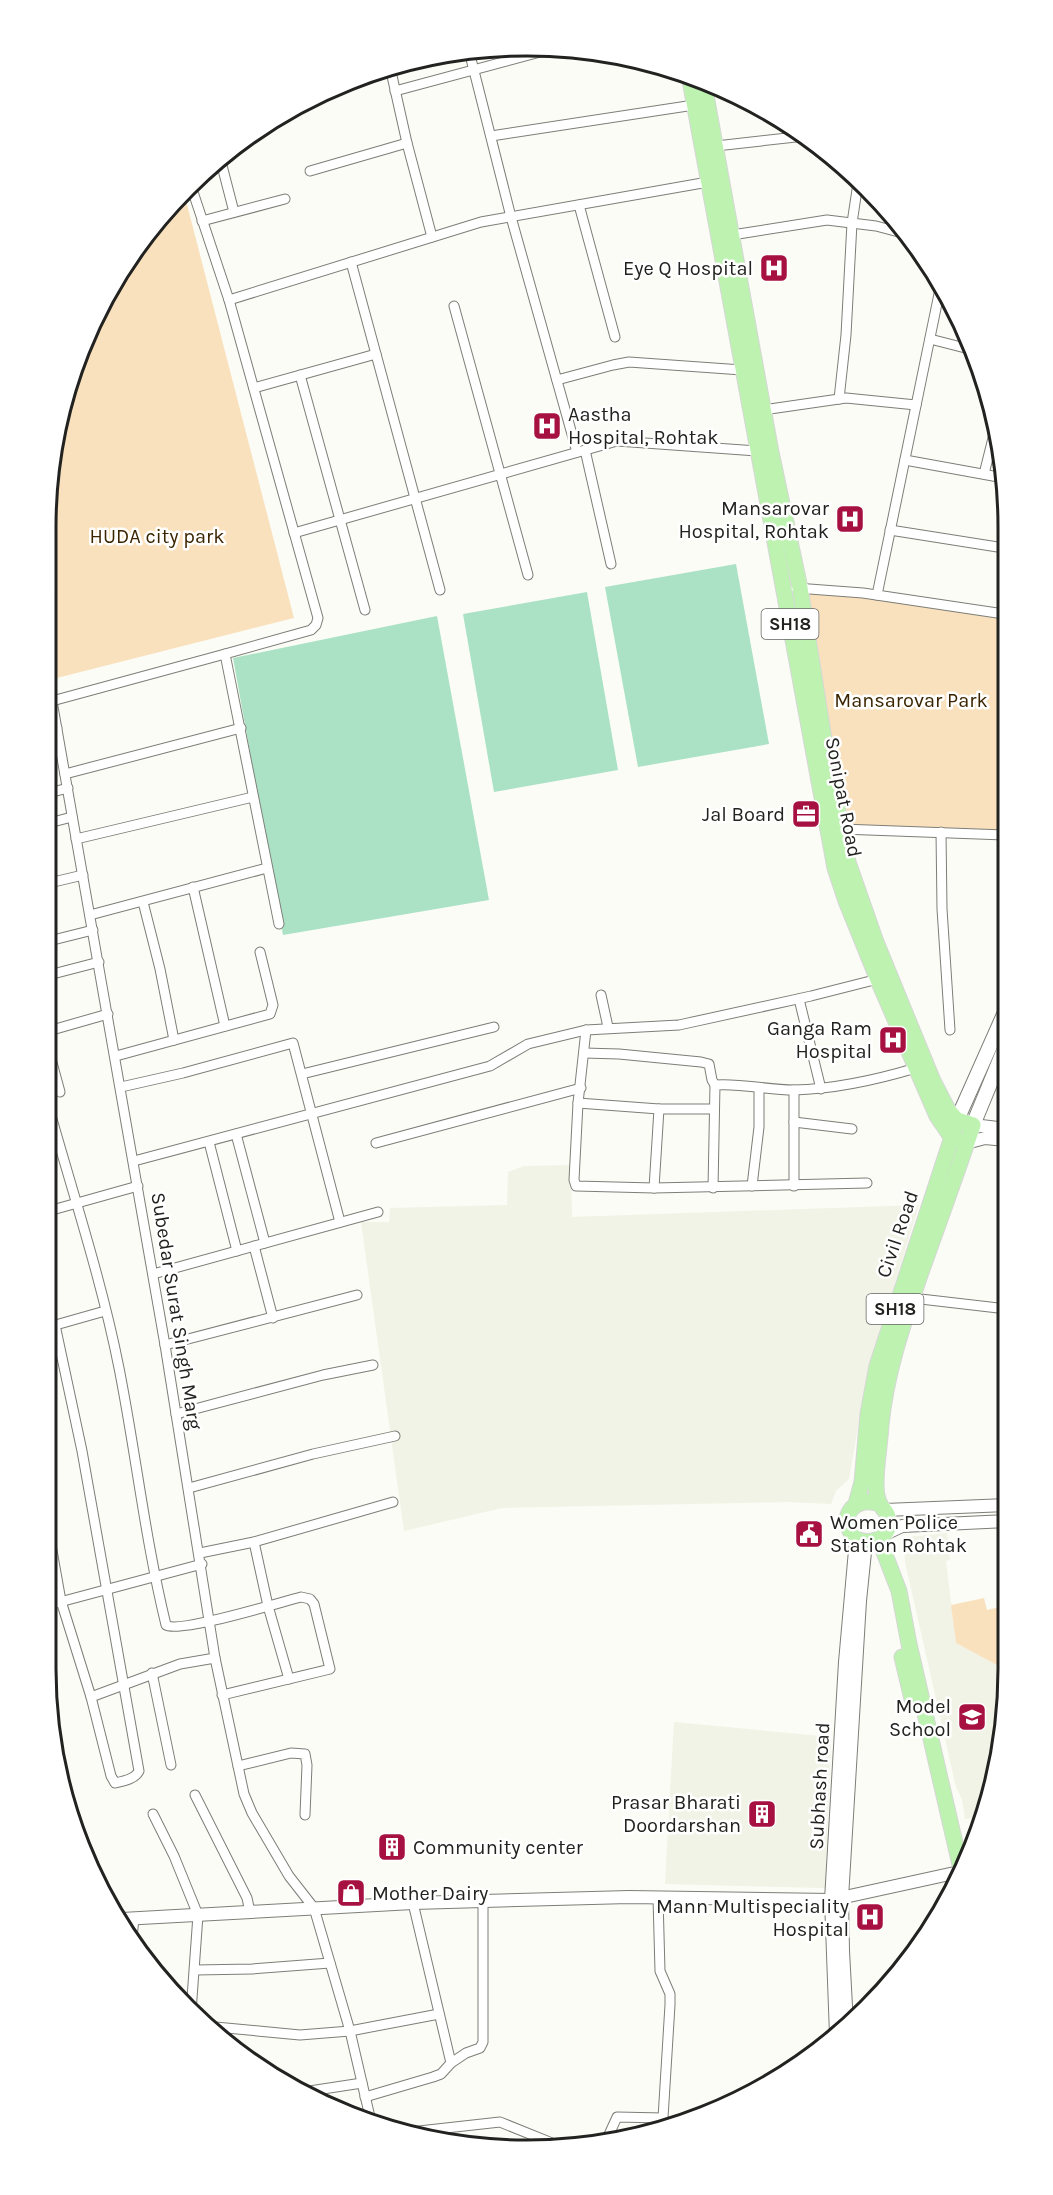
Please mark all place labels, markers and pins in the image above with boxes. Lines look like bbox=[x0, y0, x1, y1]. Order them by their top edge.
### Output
hospital icon: Eye Q Hospital bbox=[758, 252, 790, 284]
place label: Eye Q Hospital bbox=[623, 257, 753, 280]
place label: Aastha Hospital, Rohtak bbox=[568, 403, 719, 449]
hospital icon: Aastha Hospital, Rohtak bbox=[531, 410, 563, 442]
place label: Mansarovar Hospital, Rohtak bbox=[678, 497, 830, 543]
hospital icon: Mansarovar Hospital, Rohtak bbox=[834, 503, 866, 535]
office icon: Jal Board bbox=[790, 798, 822, 830]
place label: Jal Board bbox=[702, 803, 785, 826]
place label: Ganga Ram Hospital bbox=[767, 1017, 872, 1063]
hospital icon: Ganga Ram Hospital bbox=[877, 1024, 909, 1056]
place label: Women Police Station Rohtak bbox=[830, 1511, 967, 1557]
public building icon: Women Police Station Rohtak bbox=[793, 1518, 825, 1550]
place label: Model School bbox=[889, 1695, 951, 1741]
school or university icon: Model School bbox=[956, 1701, 988, 1733]
place label: Prasar Bharati Doordarshan bbox=[611, 1791, 741, 1837]
building icon: Prasar Bharati Doordarshan bbox=[746, 1798, 778, 1830]
building icon: Community center bbox=[376, 1831, 408, 1863]
place label: Community center bbox=[413, 1836, 584, 1859]
shop icon: Mother Dairy bbox=[335, 1877, 367, 1909]
place label: Mother Dairy bbox=[372, 1882, 488, 1905]
place label: Mann Multispeciality Hospital bbox=[656, 1895, 849, 1941]
hospital icon: Mann Multispeciality Hospital bbox=[854, 1901, 886, 1933]

